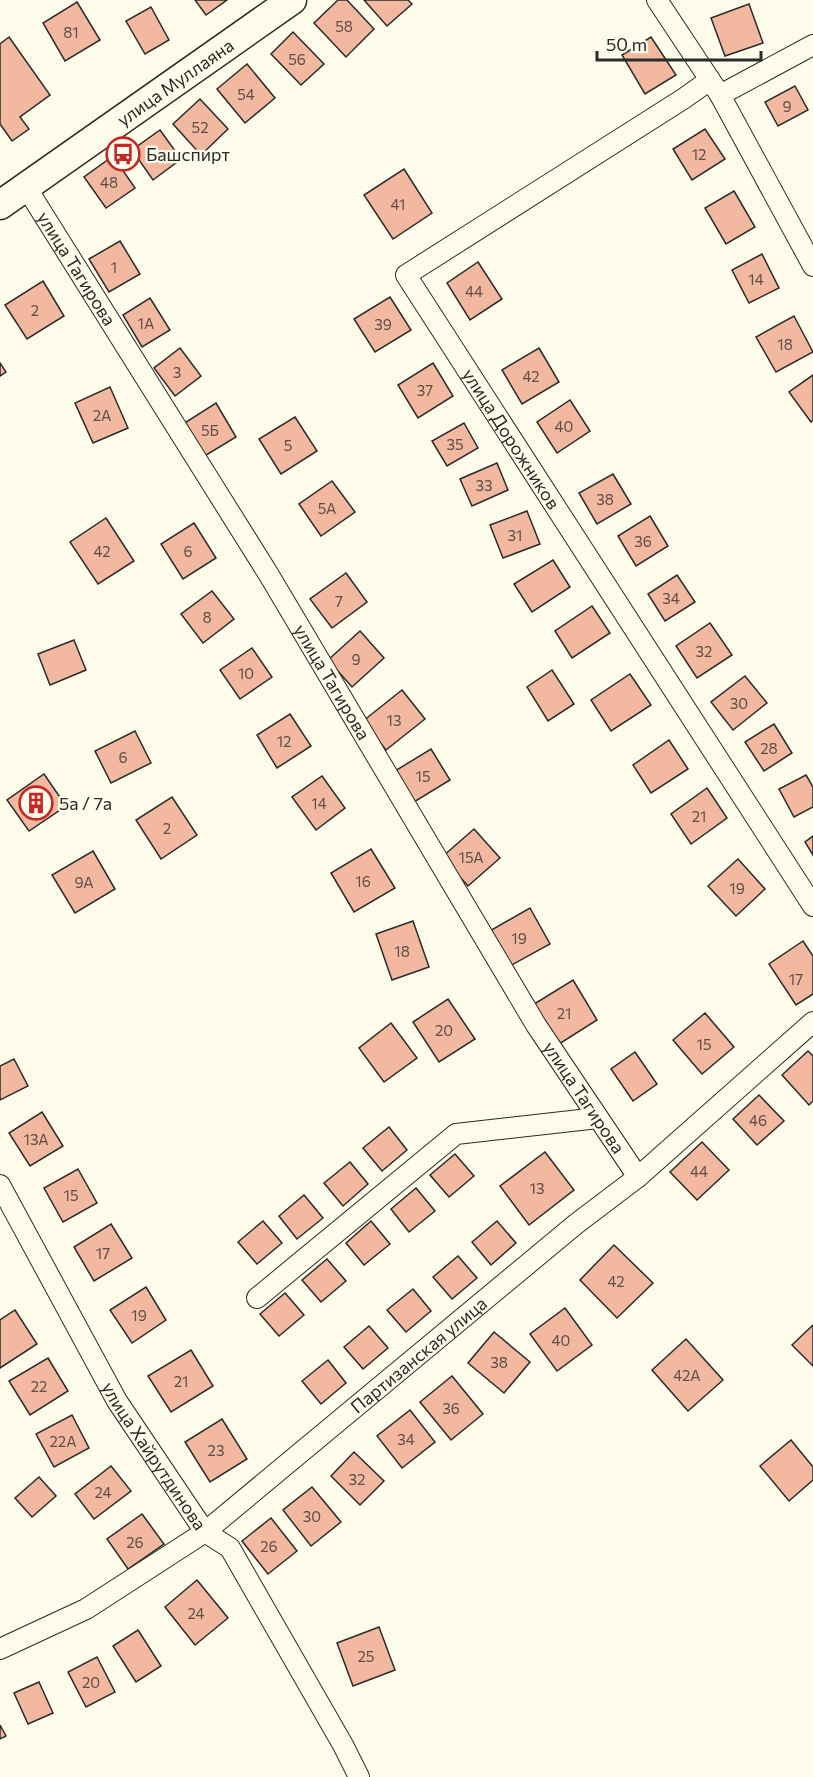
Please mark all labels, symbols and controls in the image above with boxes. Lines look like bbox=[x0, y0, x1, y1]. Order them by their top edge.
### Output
house number: 58 bbox=[335, 17, 353, 35]
house number: 81 bbox=[63, 23, 79, 41]
scale bar bbox=[597, 24, 760, 62]
text: 50 m bbox=[606, 33, 647, 55]
street label: улица Муллаяна bbox=[113, 34, 238, 130]
house number: 56 bbox=[288, 50, 306, 68]
house number: 54 bbox=[237, 85, 255, 103]
house number: 9 bbox=[782, 97, 792, 115]
house number: 52 bbox=[192, 118, 208, 136]
bus stop icon: Башспирт bbox=[105, 136, 141, 172]
place label: Башспирт bbox=[146, 143, 230, 165]
house number: 12 bbox=[692, 145, 706, 163]
house number: 48 bbox=[100, 173, 118, 191]
house number: 41 bbox=[391, 195, 405, 213]
street label: улица Тагирова bbox=[33, 207, 121, 329]
house number: 1 bbox=[111, 258, 117, 276]
house number: 14 bbox=[748, 270, 764, 288]
house number: 44 bbox=[465, 282, 483, 300]
house number: 2 bbox=[31, 301, 39, 319]
house number: 1А bbox=[138, 314, 154, 332]
house number: 39 bbox=[374, 315, 392, 333]
house number: 18 bbox=[777, 335, 793, 353]
house number: 3 bbox=[173, 363, 181, 381]
street label: улица Дорожников bbox=[458, 364, 565, 513]
house number: 42 bbox=[522, 367, 540, 385]
house number: 37 bbox=[417, 381, 433, 399]
house number: 2А bbox=[93, 406, 111, 424]
house number: 40 bbox=[555, 417, 573, 435]
house number: 5Б bbox=[201, 421, 219, 439]
house number: 35 bbox=[446, 435, 464, 453]
house number: 5 bbox=[284, 436, 292, 454]
house number: 33 bbox=[475, 476, 493, 494]
house number: 38 bbox=[596, 490, 614, 508]
house number: 5А bbox=[318, 499, 336, 517]
house number: 31 bbox=[508, 526, 522, 544]
house number: 36 bbox=[634, 532, 652, 550]
house number: 42 bbox=[93, 542, 111, 560]
house number: 6 bbox=[183, 542, 193, 560]
house number: 34 bbox=[662, 589, 680, 607]
house number: 7 bbox=[335, 592, 343, 610]
house number: 8 bbox=[202, 608, 212, 626]
street label: улица Тагирова bbox=[290, 620, 375, 744]
house number: 32 bbox=[696, 642, 712, 660]
house number: 9 bbox=[351, 650, 361, 668]
house number: 10 bbox=[238, 664, 254, 682]
house number: 30 bbox=[730, 694, 748, 712]
house number: 13 bbox=[387, 711, 401, 729]
house number: 12 bbox=[277, 732, 291, 750]
house number: 28 bbox=[760, 739, 778, 757]
house number: 6 bbox=[118, 748, 128, 766]
house number: 15 bbox=[415, 767, 431, 785]
building icon: 5а / 7а bbox=[18, 785, 54, 821]
place label: 5а / 7а bbox=[59, 792, 112, 814]
house number: 14 bbox=[311, 794, 327, 812]
house number: 21 bbox=[692, 807, 706, 825]
house number: 2 bbox=[163, 819, 171, 837]
house number: 15А bbox=[458, 848, 484, 866]
house number: 16 bbox=[355, 872, 371, 890]
house number: 9А bbox=[74, 873, 94, 891]
house number: 19 bbox=[729, 879, 745, 897]
house number: 19 bbox=[511, 929, 527, 947]
house number: 18 bbox=[394, 942, 410, 960]
house number: 17 bbox=[789, 970, 803, 988]
house number: 21 bbox=[557, 1004, 571, 1022]
house number: 20 bbox=[435, 1021, 453, 1039]
house number: 15 bbox=[696, 1035, 712, 1053]
street label: улица Тагирова bbox=[539, 1037, 630, 1158]
house number: 46 bbox=[749, 1111, 767, 1129]
house number: 13А bbox=[24, 1130, 48, 1148]
house number: 44 bbox=[690, 1162, 708, 1180]
house number: 13 bbox=[530, 1179, 544, 1197]
house number: 15 bbox=[63, 1186, 79, 1204]
house number: 17 bbox=[96, 1244, 110, 1262]
house number: 42 bbox=[607, 1272, 625, 1290]
street label: Партизанская улица bbox=[346, 1292, 491, 1418]
house number: 19 bbox=[131, 1306, 147, 1324]
house number: 40 bbox=[552, 1331, 570, 1349]
house number: 38 bbox=[490, 1353, 508, 1371]
house number: 42А bbox=[673, 1366, 701, 1384]
house number: 21 bbox=[174, 1372, 188, 1390]
house number: 22 bbox=[31, 1377, 47, 1395]
street label: улица Хайрутдинова bbox=[98, 1378, 211, 1534]
house number: 36 bbox=[442, 1399, 460, 1417]
house number: 34 bbox=[397, 1430, 415, 1448]
house number: 22А bbox=[50, 1432, 77, 1450]
house number: 23 bbox=[208, 1441, 224, 1459]
house number: 32 bbox=[349, 1470, 365, 1488]
house number: 24 bbox=[94, 1483, 112, 1501]
house number: 30 bbox=[303, 1507, 321, 1525]
house number: 26 bbox=[126, 1533, 144, 1551]
house number: 26 bbox=[260, 1537, 278, 1555]
house number: 24 bbox=[187, 1604, 205, 1622]
house number: 25 bbox=[358, 1647, 374, 1665]
house number: 20 bbox=[82, 1673, 100, 1691]

